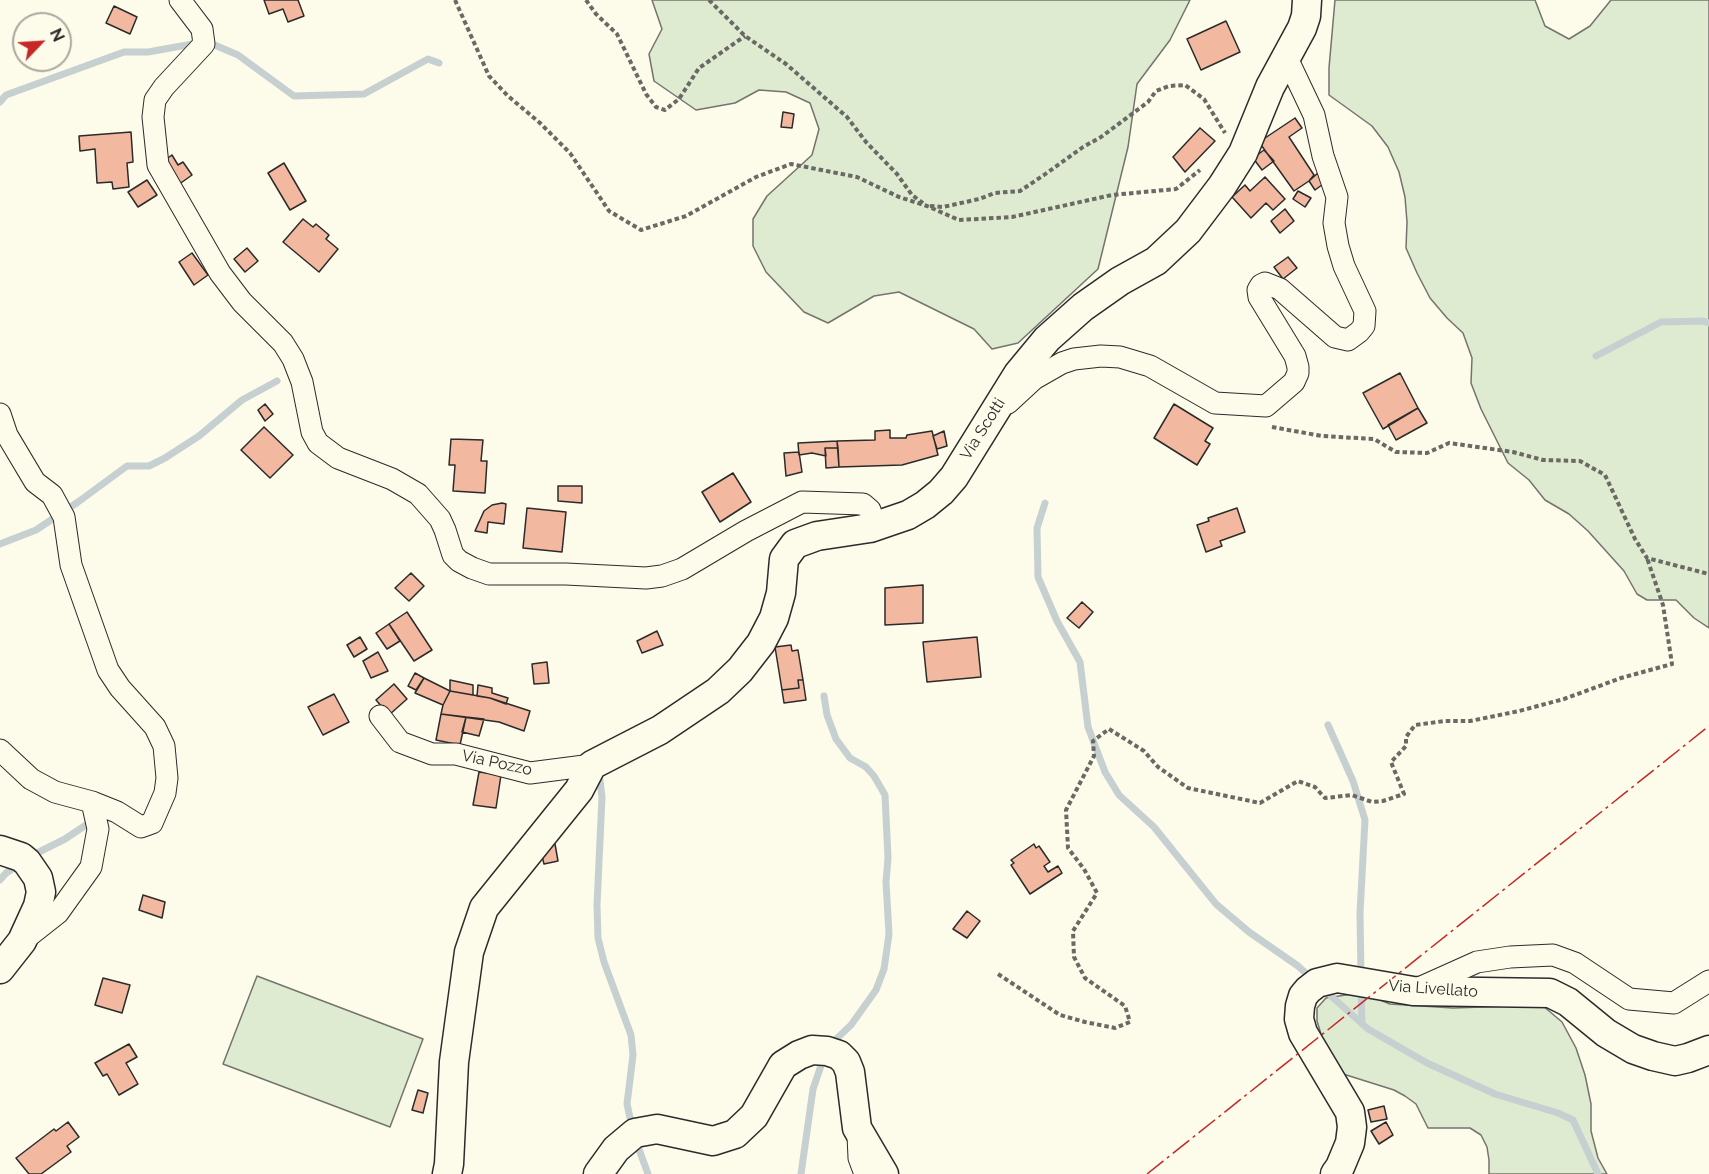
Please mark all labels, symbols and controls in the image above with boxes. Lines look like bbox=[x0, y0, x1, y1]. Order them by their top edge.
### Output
north arrow bbox=[12, 12, 72, 72]
text: N bbox=[46, 25, 68, 45]
street label: Via Scotti bbox=[957, 395, 1009, 463]
street label: Via Pozzo bbox=[460, 746, 534, 780]
street label: Via Livellato bbox=[1388, 976, 1478, 1002]

